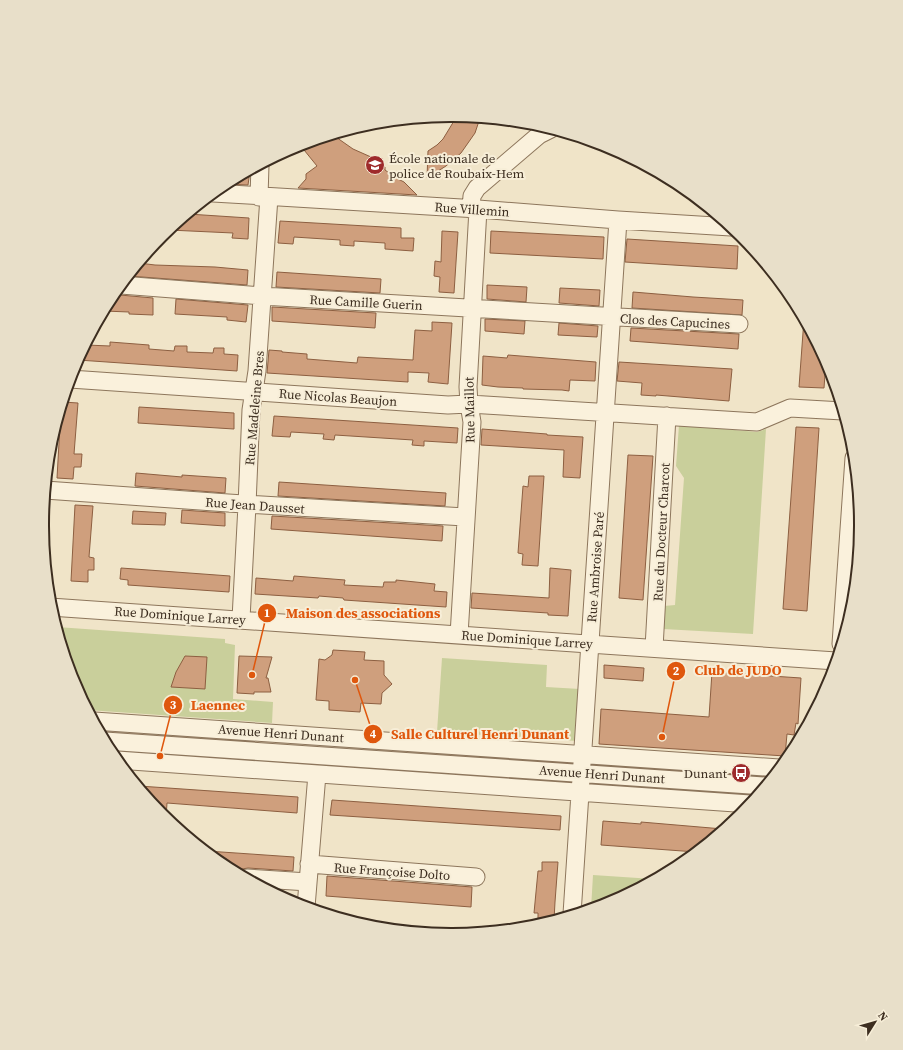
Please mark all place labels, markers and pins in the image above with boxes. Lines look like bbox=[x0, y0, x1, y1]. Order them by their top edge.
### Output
place label: École nationale de police de Roubaix-Hem bbox=[389, 150, 525, 182]
school or university icon: École nationale de police de Roubaix-Hem bbox=[364, 154, 386, 176]
callout: Maison des associations bbox=[257, 600, 448, 626]
callout: Club de JUDO bbox=[666, 658, 789, 684]
callout: Laennec bbox=[163, 692, 254, 718]
callout: Salle Culturel Henri Dunant bbox=[363, 721, 577, 747]
bus stop icon: Dunant bbox=[730, 762, 752, 784]
place label: Dunant bbox=[684, 765, 728, 782]

